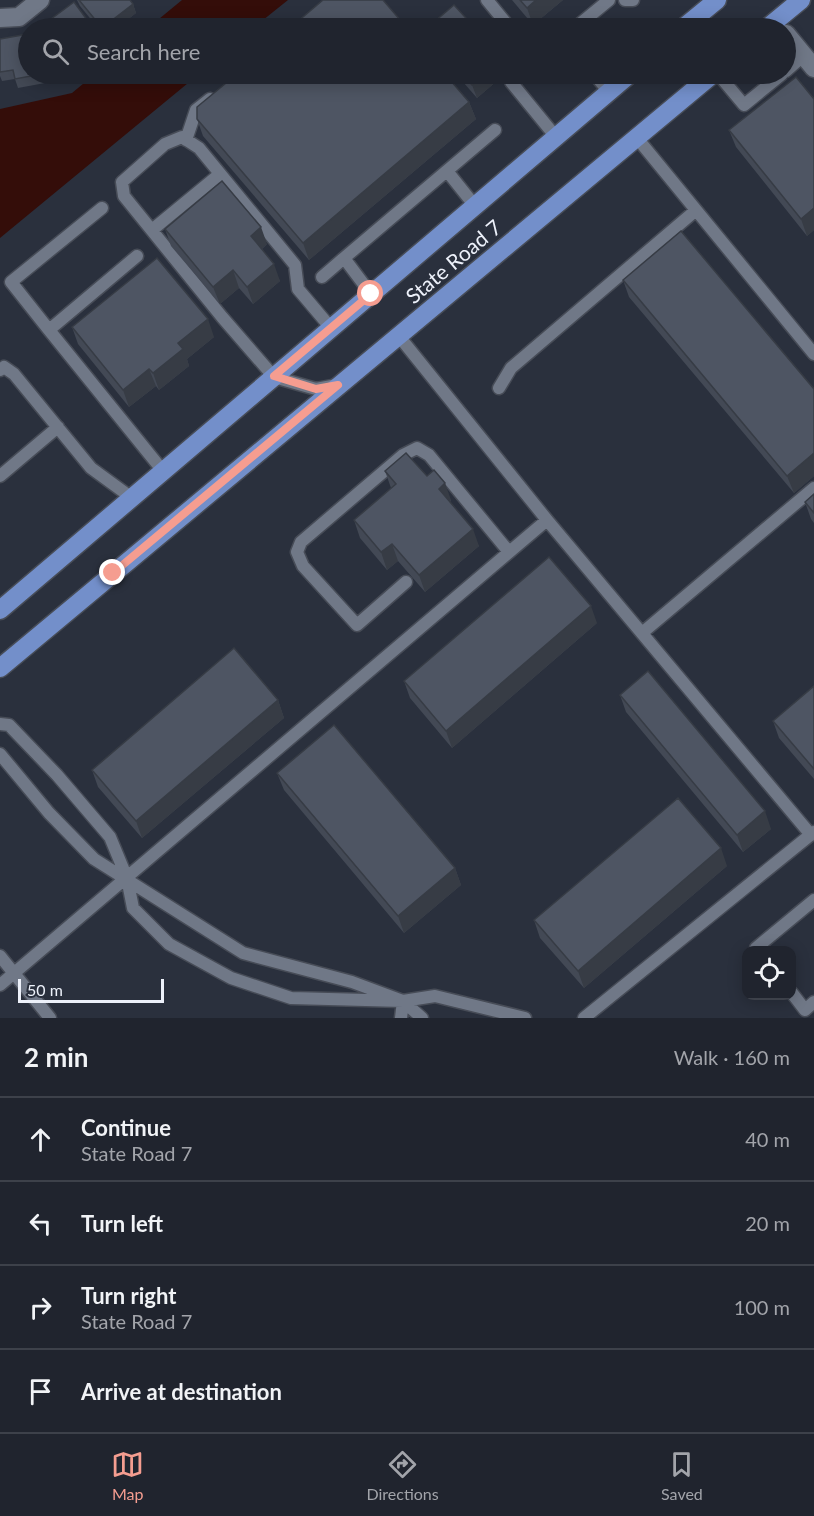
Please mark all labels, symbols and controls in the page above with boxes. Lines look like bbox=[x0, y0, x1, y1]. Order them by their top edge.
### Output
search box bbox=[18, 18, 796, 84]
icon: search bbox=[39, 35, 72, 68]
text: Search here bbox=[87, 38, 200, 65]
street label: State Road 7 bbox=[400, 214, 506, 308]
route start bbox=[357, 280, 383, 306]
route end bbox=[99, 559, 125, 585]
map controls bbox=[742, 946, 796, 1000]
button: locate bbox=[742, 946, 796, 1000]
scale bar bbox=[18, 976, 164, 1004]
text: 50 m bbox=[27, 980, 63, 999]
text: 2 min bbox=[24, 1041, 88, 1073]
text: Walk · 160 m bbox=[674, 1045, 790, 1069]
text: Continue bbox=[81, 1114, 171, 1141]
icon: ahead bbox=[24, 1123, 57, 1156]
text: 40 m bbox=[745, 1127, 790, 1151]
text: State Road 7 bbox=[81, 1141, 192, 1165]
icon: left bbox=[24, 1207, 57, 1240]
text: Turn left bbox=[81, 1210, 163, 1237]
text: 20 m bbox=[745, 1211, 790, 1235]
text: Turn right bbox=[81, 1282, 176, 1309]
icon: right bbox=[24, 1291, 57, 1324]
text: 100 m bbox=[734, 1295, 790, 1319]
text: State Road 7 bbox=[81, 1309, 192, 1333]
icon: arrive bbox=[24, 1375, 57, 1408]
text: Arrive at destination bbox=[81, 1378, 282, 1405]
tab: Map bbox=[111, 1448, 144, 1503]
tab: Directions bbox=[366, 1448, 439, 1503]
tab: Saved bbox=[661, 1448, 703, 1503]

